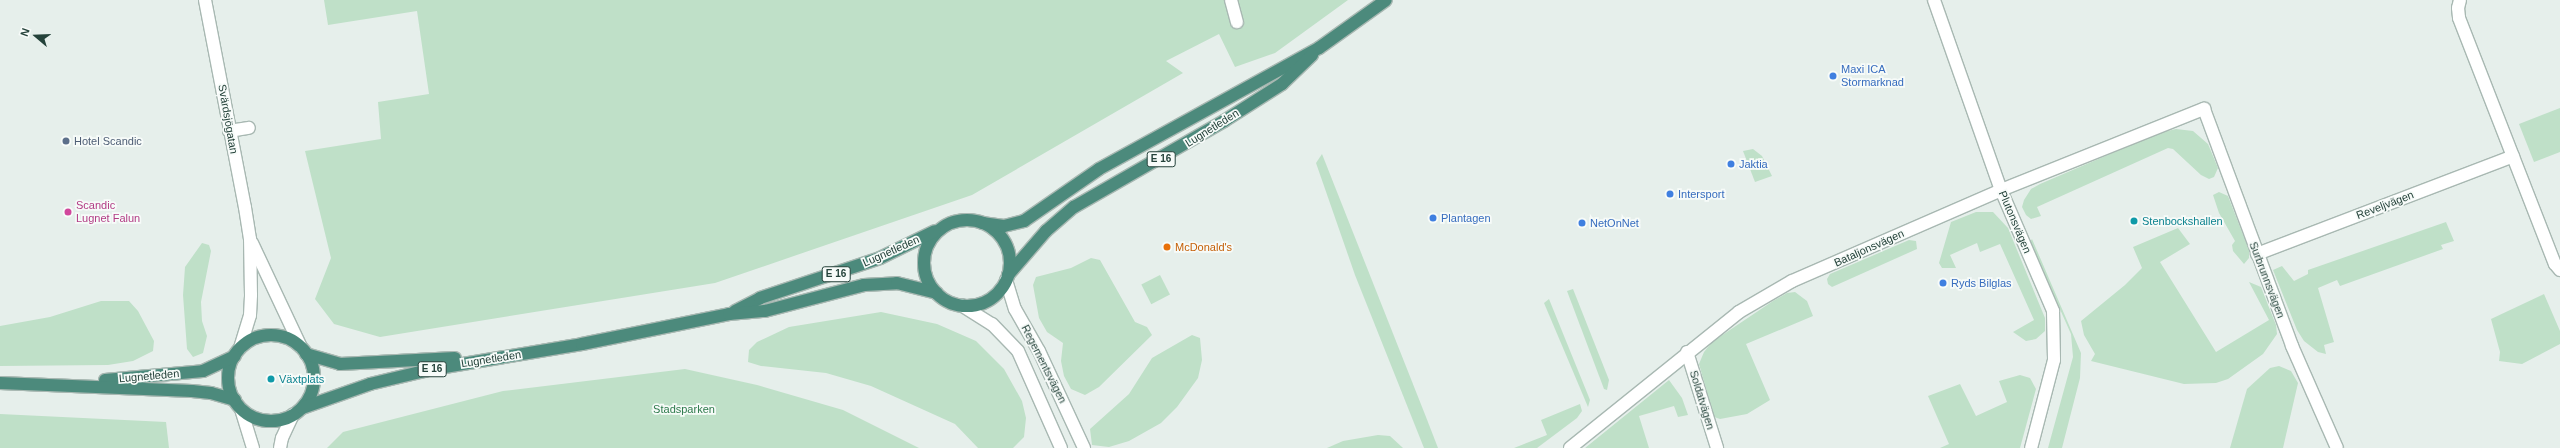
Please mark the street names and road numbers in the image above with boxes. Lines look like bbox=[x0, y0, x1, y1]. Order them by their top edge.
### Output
street label: Svärdsjögatan bbox=[215, 83, 241, 155]
street label: Lugnetleden bbox=[1183, 106, 1241, 150]
road number: E 16 bbox=[1146, 151, 1176, 167]
street label: Reveljvägen bbox=[2354, 188, 2416, 222]
street label: Plutonsvägen bbox=[1996, 189, 2034, 255]
street label: Bataljonsvägen bbox=[1832, 227, 1906, 269]
street label: Lugnetleden bbox=[861, 233, 921, 269]
street label: Surbrunnsvägen bbox=[2246, 240, 2288, 320]
road number: E 16 bbox=[821, 266, 851, 282]
street label: Regementsvägen bbox=[1019, 323, 1069, 405]
street label: Lugnetleden bbox=[460, 348, 522, 370]
road number: E 16 bbox=[417, 361, 447, 377]
street label: Lugnetleden bbox=[118, 367, 180, 385]
street label: Soldatvägen bbox=[1687, 369, 1717, 431]

